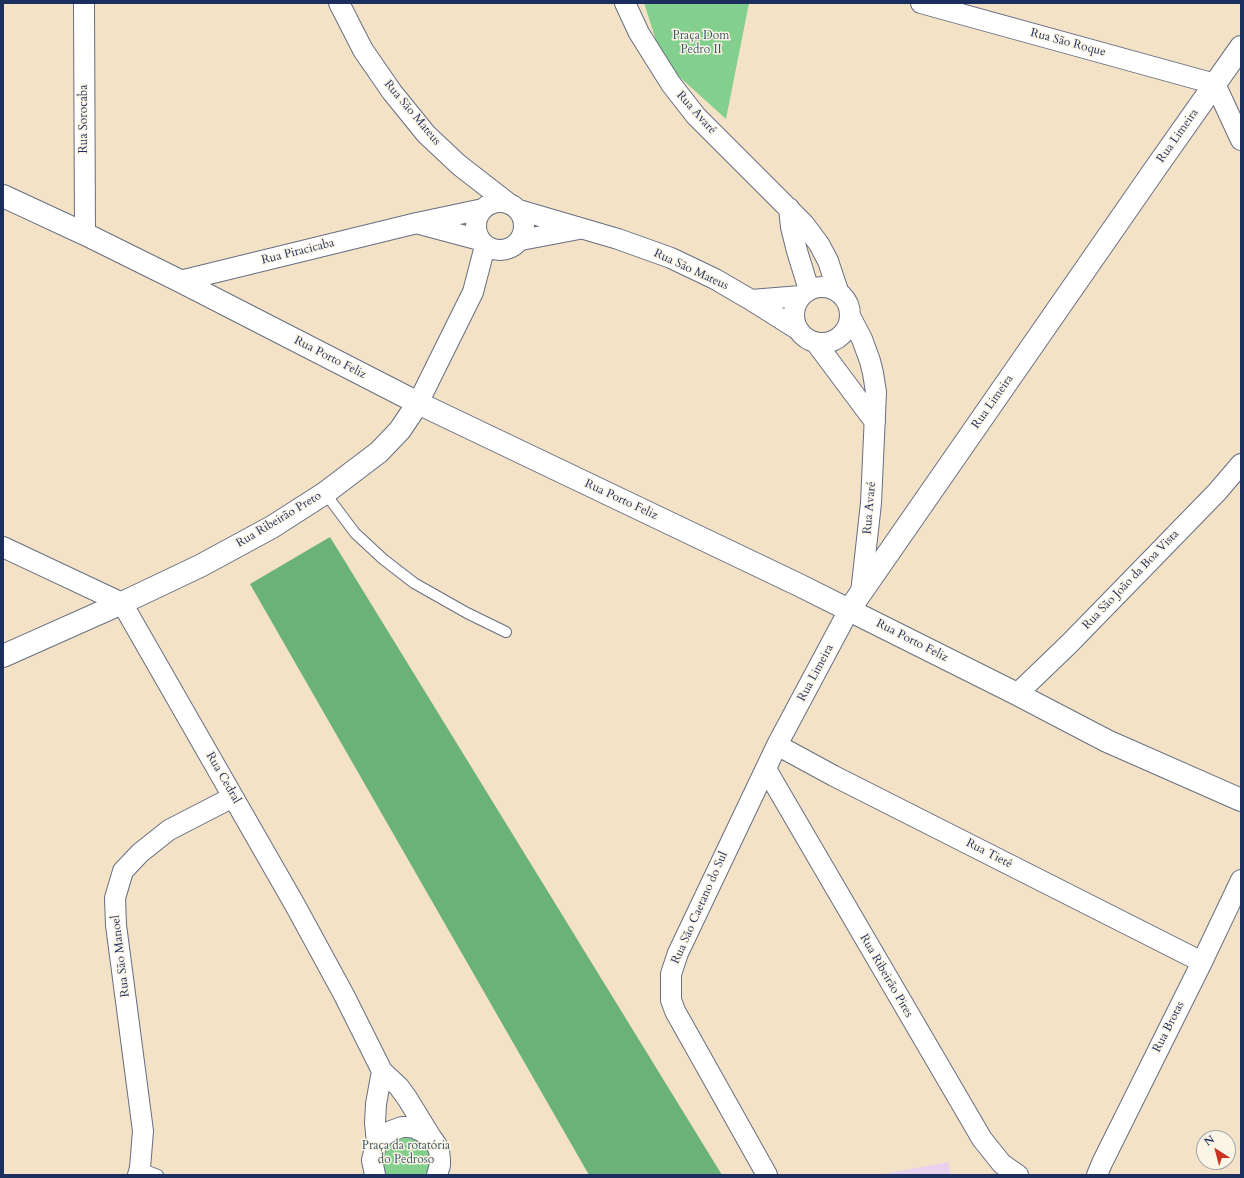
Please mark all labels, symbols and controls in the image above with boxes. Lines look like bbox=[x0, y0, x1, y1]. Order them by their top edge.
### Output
street label: Rua São Roque bbox=[1029, 26, 1107, 60]
park label: Praça Dom Pedro II bbox=[673, 29, 729, 57]
street label: Rua São Mateus bbox=[381, 78, 443, 148]
street label: Rua Sorocaba bbox=[77, 85, 91, 153]
street label: Rua Avaré bbox=[673, 89, 719, 137]
street label: Rua Limeira bbox=[1154, 106, 1202, 166]
street label: Rua Piracicaba bbox=[260, 236, 336, 268]
street label: Rua São Mateus bbox=[651, 246, 731, 294]
street label: Rua Porto Feliz bbox=[292, 334, 368, 382]
street label: Rua Limeira bbox=[969, 372, 1017, 432]
street label: Rua Porto Feliz bbox=[582, 477, 660, 523]
street label: Rua Avaré bbox=[861, 481, 879, 535]
street label: Rua Ribeirão Preto bbox=[234, 489, 324, 551]
street label: Rua São João da Boa Vista bbox=[1080, 527, 1182, 633]
street label: Rua Porto Feliz bbox=[874, 617, 950, 665]
street label: Rua Limeira bbox=[795, 642, 837, 704]
street label: Rua Cedral bbox=[203, 750, 243, 806]
street label: Rua Tietê bbox=[963, 836, 1015, 872]
street label: Rua São Caetano do Sul bbox=[669, 850, 731, 966]
street label: Rua São Manoel bbox=[109, 914, 133, 998]
street label: Rua Ribeirão Pires bbox=[856, 932, 916, 1020]
street label: Rua Brotas bbox=[1150, 999, 1188, 1055]
north arrow bbox=[1196, 1130, 1236, 1170]
text: N bbox=[1201, 1132, 1218, 1150]
park label: Praça da rotatória do Pedroso bbox=[362, 1139, 450, 1167]

